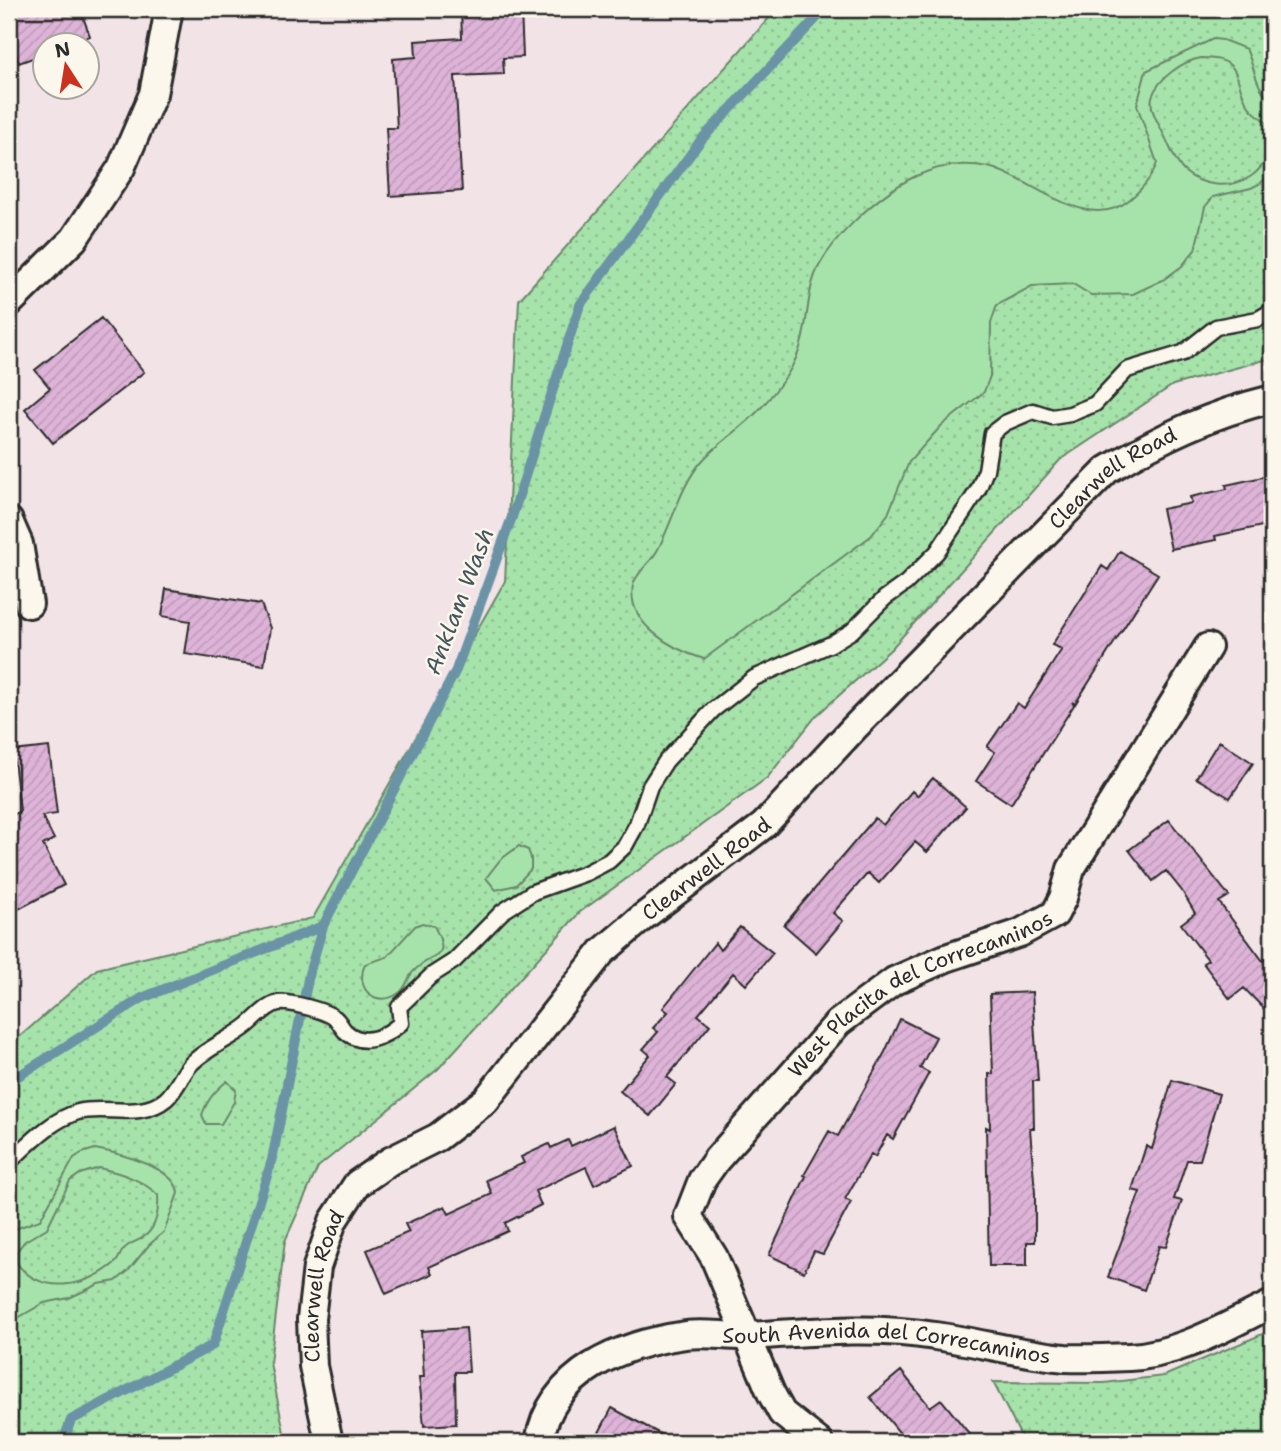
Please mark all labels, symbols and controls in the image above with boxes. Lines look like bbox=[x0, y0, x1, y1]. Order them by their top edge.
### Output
north arrow bbox=[32, 32, 102, 102]
text: N bbox=[53, 36, 73, 64]
street label: Clearwell Road bbox=[1043, 420, 1181, 535]
water label: Anklam Wash bbox=[417, 523, 501, 679]
street label: Clearwell Road bbox=[636, 811, 777, 927]
street label: West Placita del Correcaminos bbox=[782, 904, 1058, 1084]
street label: Clearwell Road bbox=[297, 1204, 351, 1363]
street label: South Avenida del Correcaminos bbox=[722, 1317, 1052, 1370]

